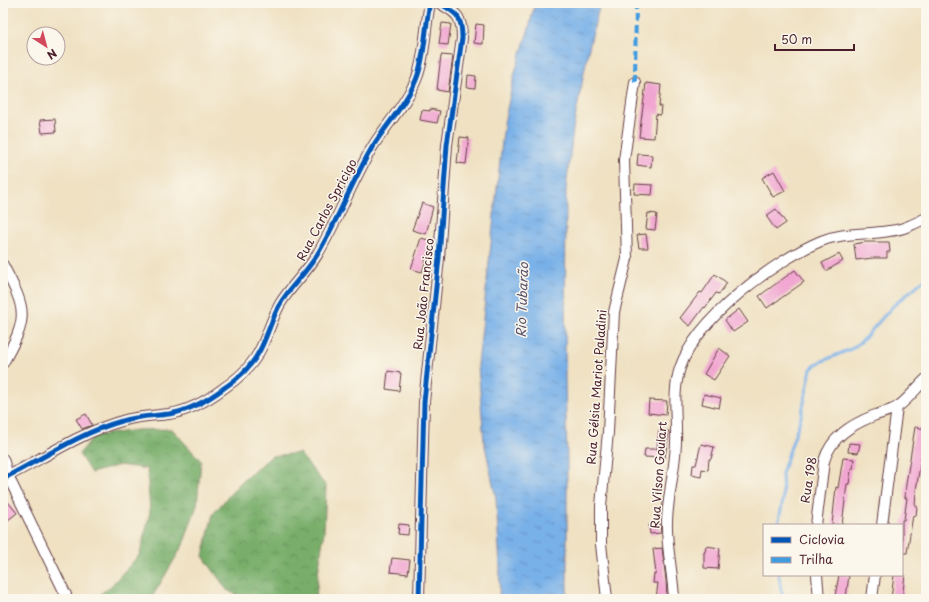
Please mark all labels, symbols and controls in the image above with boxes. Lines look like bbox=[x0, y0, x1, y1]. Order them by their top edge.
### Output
north arrow bbox=[26, 26, 66, 66]
scale bar bbox=[775, 26, 854, 52]
text: 50 m bbox=[781, 30, 812, 48]
text: N bbox=[43, 45, 61, 64]
street label: Rua Carlos Spricigo bbox=[292, 155, 361, 264]
street label: Rua João Francisco bbox=[408, 237, 438, 351]
water label: Rio Tubarão bbox=[511, 261, 532, 338]
street label: Rua Gélsia Mariot Paladini bbox=[582, 309, 610, 465]
street label: Rua Vilson Goulart bbox=[645, 421, 671, 529]
street label: Rua 198 bbox=[795, 455, 821, 504]
legend bbox=[763, 524, 903, 576]
text: Ciclovia bbox=[799, 530, 845, 548]
text: Trilha bbox=[799, 550, 833, 568]

